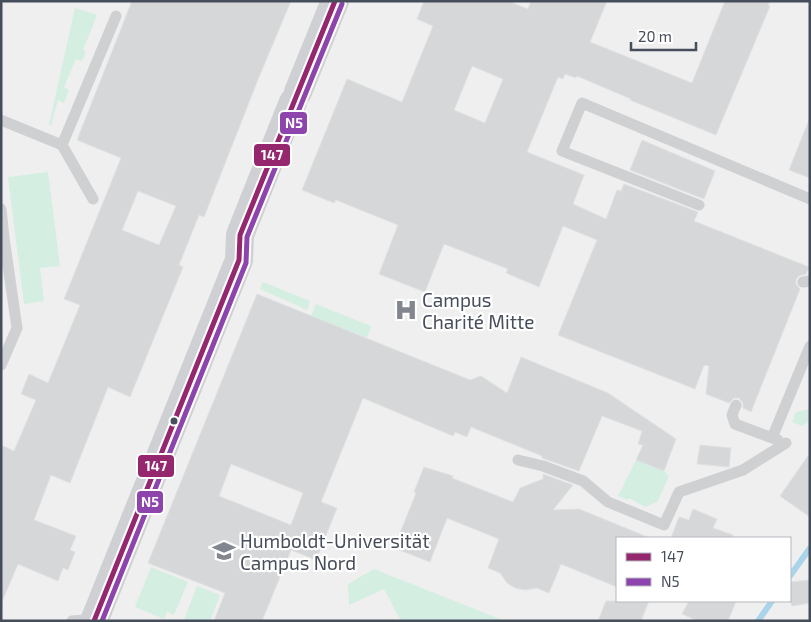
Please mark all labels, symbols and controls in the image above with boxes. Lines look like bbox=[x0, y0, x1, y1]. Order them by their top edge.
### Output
scale bar bbox=[631, 20, 696, 52]
text: 20 m bbox=[638, 27, 672, 45]
line badge: N5 bbox=[279, 111, 308, 135]
text: N5 bbox=[285, 114, 303, 131]
line badge: 147 bbox=[253, 143, 291, 167]
text: 147 bbox=[261, 146, 284, 163]
place label: Campus Charité Mitte bbox=[422, 288, 534, 333]
hospital icon: Campus Charité Mitte bbox=[393, 297, 419, 323]
unlabelled marker bbox=[169, 416, 179, 426]
line badge: 147 bbox=[137, 454, 175, 478]
text: 147 bbox=[145, 457, 168, 474]
line badge: N5 bbox=[136, 490, 164, 514]
text: N5 bbox=[141, 493, 159, 510]
place label: Humboldt-Universität Campus Nord bbox=[240, 529, 430, 574]
legend bbox=[616, 537, 791, 602]
school or university icon: Humboldt-Universität Campus Nord bbox=[211, 538, 237, 564]
text: 147 bbox=[661, 547, 684, 565]
text: N5 bbox=[661, 572, 680, 590]

